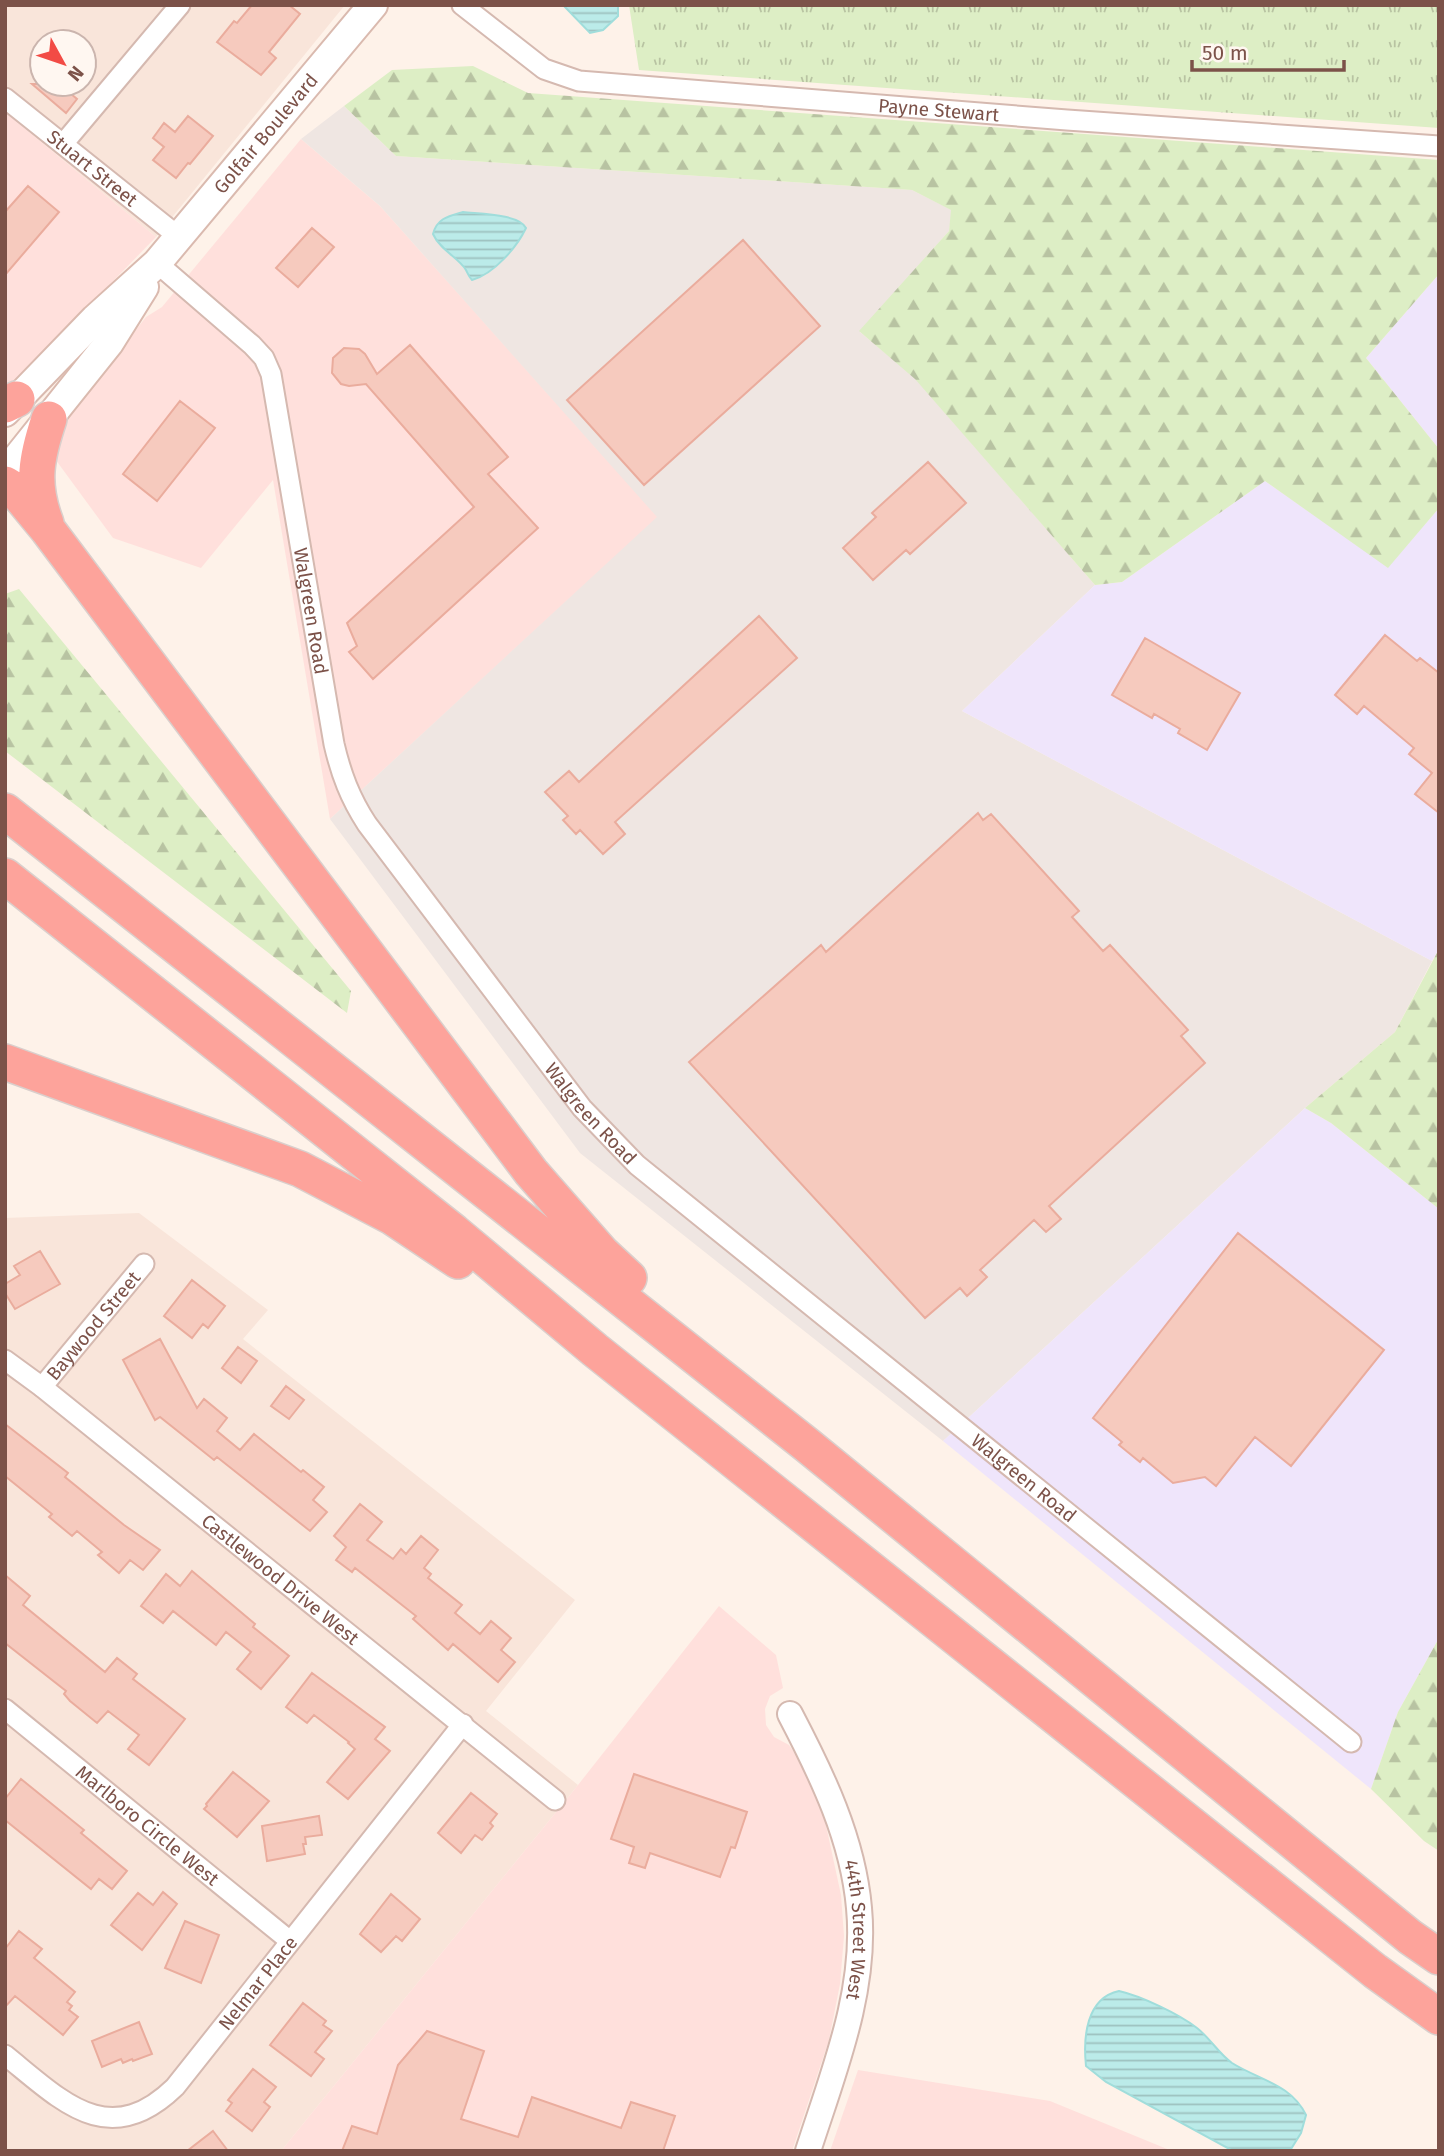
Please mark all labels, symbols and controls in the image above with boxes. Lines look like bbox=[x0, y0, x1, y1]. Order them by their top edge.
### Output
north arrow bbox=[28, 28, 98, 98]
scale bar bbox=[1192, 28, 1344, 72]
text: 50 m bbox=[1202, 40, 1248, 66]
text: N bbox=[63, 61, 89, 86]
street label: Golfair Boulevard bbox=[209, 69, 323, 199]
street label: Payne Stewart bbox=[877, 94, 1000, 127]
street label: Stuart Street bbox=[42, 125, 142, 212]
street label: Walgreen Road bbox=[289, 546, 333, 676]
street label: Walgreen Road bbox=[540, 1058, 641, 1170]
street label: Baywood Street bbox=[42, 1266, 145, 1385]
street label: Walgreen Road bbox=[967, 1429, 1081, 1527]
street label: Castlewood Drive West bbox=[197, 1509, 364, 1650]
street label: Marlboro Circle West bbox=[71, 1761, 224, 1891]
street label: 44th Street West bbox=[839, 1857, 871, 2002]
street label: Nelmar Place bbox=[214, 1932, 302, 2035]

